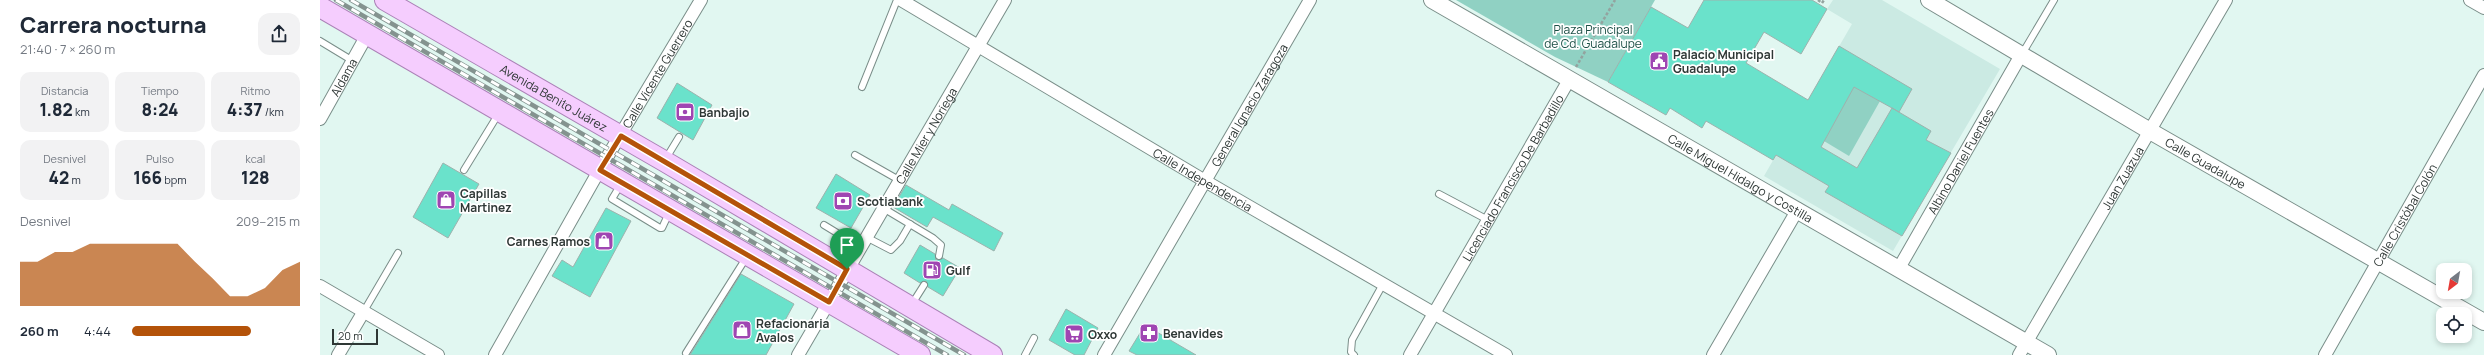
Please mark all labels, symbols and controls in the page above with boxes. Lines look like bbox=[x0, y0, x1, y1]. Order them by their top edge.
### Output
text: Carrera nocturna bbox=[20, 10, 207, 40]
button: share bbox=[258, 13, 300, 55]
street label: Calle Vicente Guerrero bbox=[618, 16, 696, 131]
park label: Plaza Principal de Cd. Guadalupe bbox=[1544, 21, 1642, 52]
text: 21:40 · 7 × 260 m bbox=[20, 40, 115, 58]
street label: General Ignacio Zaragoza bbox=[1207, 40, 1291, 170]
place label: Palacio Municipal Guadalupe bbox=[1673, 46, 1774, 77]
public building icon: Palacio Municipal Guadalupe bbox=[1648, 50, 1670, 72]
street label: Aldama bbox=[326, 55, 361, 99]
street label: Avenida Benito Juárez bbox=[497, 60, 611, 135]
text: Distancia bbox=[41, 83, 88, 98]
text: Tiempo bbox=[141, 83, 179, 98]
text: Ritmo bbox=[240, 83, 270, 98]
street label: Calle Mier y Noriega bbox=[891, 84, 961, 187]
street label: Licenciado Francisco De Barbadillo bbox=[1458, 91, 1567, 264]
text: 1.82 bbox=[40, 98, 73, 121]
text: 8:24 bbox=[141, 98, 179, 121]
text: 4:37 bbox=[227, 98, 263, 121]
bank icon: Banbajio bbox=[674, 101, 696, 123]
text: km bbox=[73, 104, 90, 119]
text: /km bbox=[263, 104, 284, 119]
place label: Banbajio bbox=[699, 104, 750, 121]
street label: Albino Daniel Fuentes bbox=[1923, 105, 1997, 217]
street label: Calle Miguel Hidalgo y Costilla bbox=[1665, 129, 1816, 226]
street label: Calle Guadalupe bbox=[2162, 133, 2249, 193]
street label: Juan Zuazua bbox=[2097, 143, 2147, 213]
street label: Calle Independencia bbox=[1150, 144, 1255, 215]
text: Desnivel bbox=[43, 151, 86, 166]
text: Pulso bbox=[146, 151, 174, 166]
text: kcal bbox=[245, 151, 265, 166]
street label: Calle Cristóbal Colón bbox=[2369, 160, 2440, 270]
text: 42 bbox=[49, 166, 69, 189]
text: 166 bbox=[133, 166, 162, 189]
text: 128 bbox=[241, 166, 270, 189]
text: m bbox=[69, 172, 81, 187]
text: bpm bbox=[162, 172, 187, 187]
place label: Capillas Martinez bbox=[460, 185, 512, 216]
shop icon: Capillas Martinez bbox=[435, 189, 457, 211]
bank icon: Scotiabank bbox=[832, 190, 854, 212]
place label: Scotiabank bbox=[857, 193, 923, 210]
text: Desnivel bbox=[20, 212, 71, 230]
text: 209–215 m bbox=[236, 212, 300, 230]
pin bbox=[830, 228, 864, 269]
shop icon: Carnes Ramos bbox=[593, 230, 615, 252]
place label: Carnes Ramos bbox=[507, 233, 591, 250]
icon: arrive bbox=[836, 234, 858, 256]
fuel station icon: Gulf bbox=[921, 259, 943, 281]
place label: Gulf bbox=[946, 262, 971, 279]
north arrow bbox=[2436, 263, 2472, 299]
map controls bbox=[2436, 263, 2472, 343]
button: locate bbox=[2436, 307, 2472, 343]
place label: Refacionaria Avalos bbox=[756, 315, 829, 346]
shop icon: Refacionaria Avalos bbox=[731, 319, 753, 341]
text: 260 m bbox=[20, 322, 59, 340]
text: 4:44 bbox=[84, 322, 111, 340]
pharmacy icon: Benavides bbox=[1138, 322, 1160, 344]
supermarket icon: Oxxo bbox=[1063, 323, 1085, 345]
place label: Benavides bbox=[1163, 325, 1223, 342]
place label: Oxxo bbox=[1088, 326, 1117, 343]
scale bar bbox=[332, 327, 378, 346]
text: 20 m bbox=[338, 328, 363, 343]

